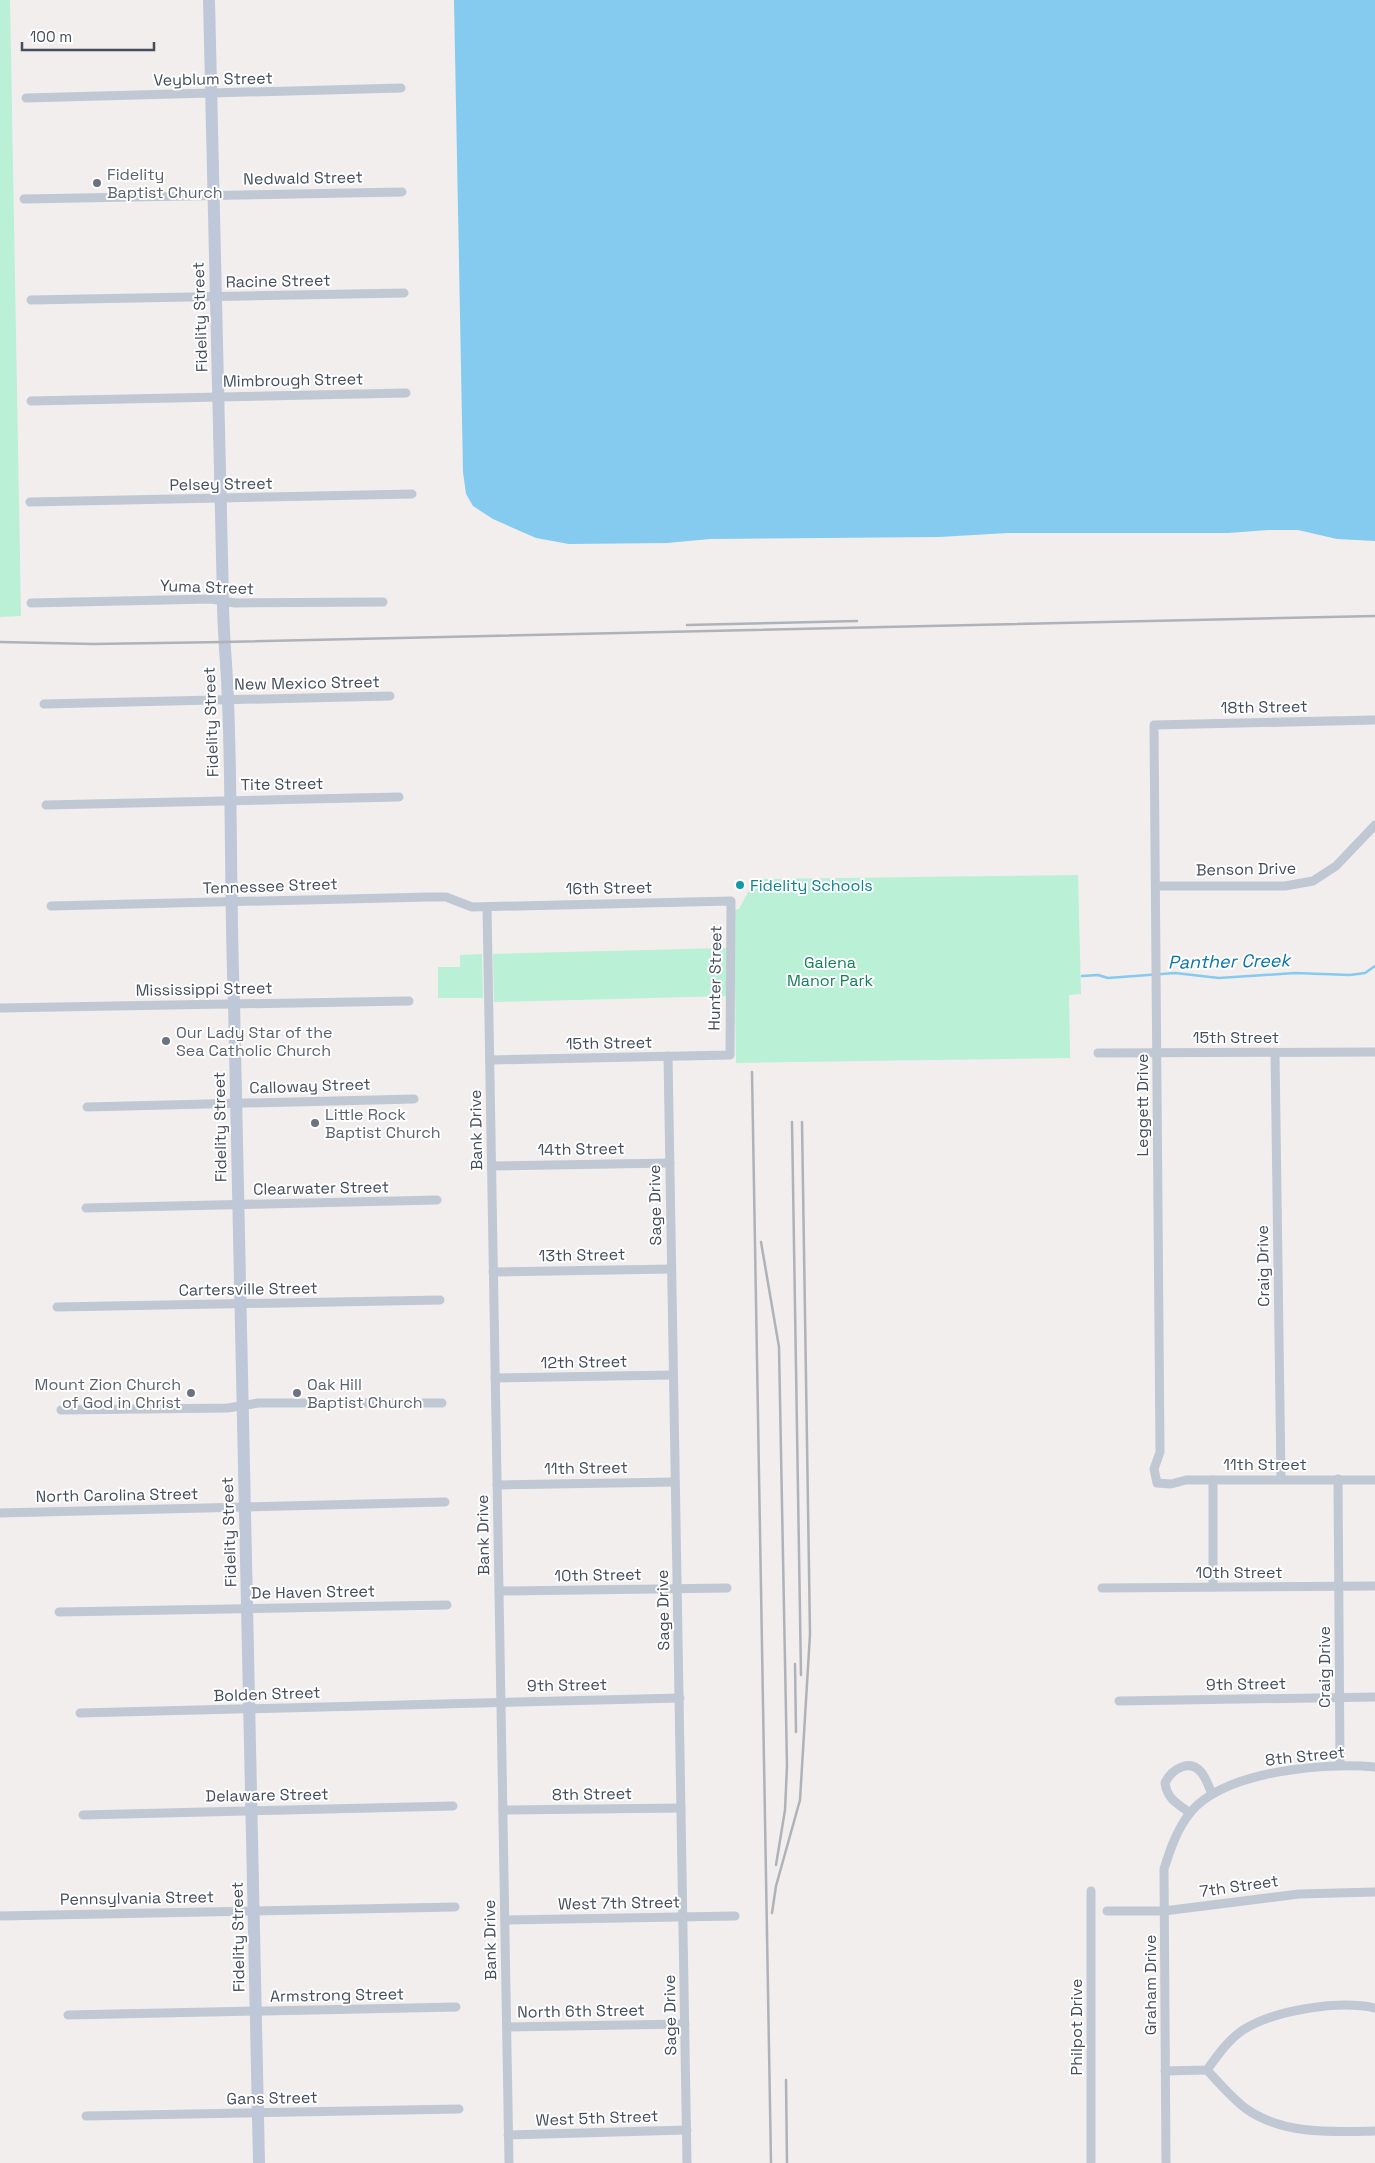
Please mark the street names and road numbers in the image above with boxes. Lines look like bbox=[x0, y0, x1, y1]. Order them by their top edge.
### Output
street label: Veyblum Street bbox=[153, 67, 273, 91]
street label: Nedwald Street bbox=[243, 166, 363, 190]
street label: Fidelity Street bbox=[188, 261, 212, 373]
street label: Racine Street bbox=[225, 270, 331, 292]
street label: Mimbrough Street bbox=[223, 368, 363, 392]
street label: Pelsey Street bbox=[169, 473, 273, 495]
street label: Yuma Street bbox=[159, 575, 255, 599]
street label: Fidelity Street bbox=[199, 666, 223, 778]
street label: New Mexico Street bbox=[234, 671, 380, 695]
street label: 18th Street bbox=[1220, 696, 1308, 718]
street label: Tite Street bbox=[240, 773, 324, 795]
street label: Benson Drive bbox=[1196, 858, 1296, 880]
street label: Tennessee Street bbox=[202, 873, 338, 899]
street label: 16th Street bbox=[565, 877, 653, 899]
street label: Hunter Street bbox=[704, 925, 726, 1031]
street label: Mississippi Street bbox=[135, 977, 273, 1001]
street label: 15th Street bbox=[1193, 1027, 1279, 1048]
street label: 15th Street bbox=[566, 1032, 652, 1054]
street label: Leggett Drive bbox=[1132, 1053, 1153, 1157]
street label: Fidelity Street bbox=[209, 1072, 231, 1182]
street label: Calloway Street bbox=[249, 1073, 371, 1099]
street label: Bank Drive bbox=[465, 1090, 487, 1170]
street label: 14th Street bbox=[537, 1138, 625, 1160]
street label: Sage Drive bbox=[644, 1164, 666, 1246]
street label: Clearwater Street bbox=[253, 1176, 389, 1200]
street label: Craig Drive bbox=[1252, 1225, 1274, 1307]
street label: 13th Street bbox=[539, 1244, 625, 1266]
street label: Cartersville Street bbox=[178, 1277, 318, 1301]
street label: 12th Street bbox=[541, 1351, 627, 1373]
street label: 11th Street bbox=[1223, 1454, 1307, 1475]
street label: 11th Street bbox=[544, 1457, 628, 1479]
street label: Fidelity Street bbox=[217, 1476, 241, 1588]
street label: North Carolina Street bbox=[35, 1483, 199, 1507]
street label: Bank Drive bbox=[472, 1495, 494, 1575]
street label: 10th Street bbox=[1195, 1562, 1283, 1583]
street label: 10th Street bbox=[554, 1564, 642, 1586]
street label: Sage Drive bbox=[652, 1569, 674, 1651]
street label: De Haven Street bbox=[251, 1580, 375, 1604]
street label: Craig Drive bbox=[1314, 1626, 1335, 1708]
street label: 9th Street bbox=[1206, 1673, 1286, 1695]
street label: 9th Street bbox=[527, 1674, 607, 1696]
street label: Bolden Street bbox=[213, 1682, 321, 1706]
street label: 8th Street bbox=[1264, 1741, 1346, 1771]
street label: Delaware Street bbox=[205, 1783, 329, 1807]
street label: 8th Street bbox=[552, 1783, 632, 1805]
street label: 7th Street bbox=[1198, 1870, 1280, 1902]
street label: Fidelity Street bbox=[227, 1882, 249, 1992]
street label: Pennsylvania Street bbox=[60, 1886, 214, 1910]
street label: West 7th Street bbox=[558, 1891, 680, 1915]
street label: Bank Drive bbox=[479, 1900, 501, 1980]
street label: Graham Drive bbox=[1140, 1935, 1161, 2035]
street label: Sage Drive bbox=[659, 1974, 681, 2056]
street label: Philpot Drive bbox=[1066, 1979, 1087, 2075]
street label: Armstrong Street bbox=[270, 1983, 404, 2007]
street label: North 6th Street bbox=[517, 1999, 645, 2023]
street label: Gans Street bbox=[226, 2087, 318, 2109]
street label: West 5th Street bbox=[535, 2105, 659, 2131]

